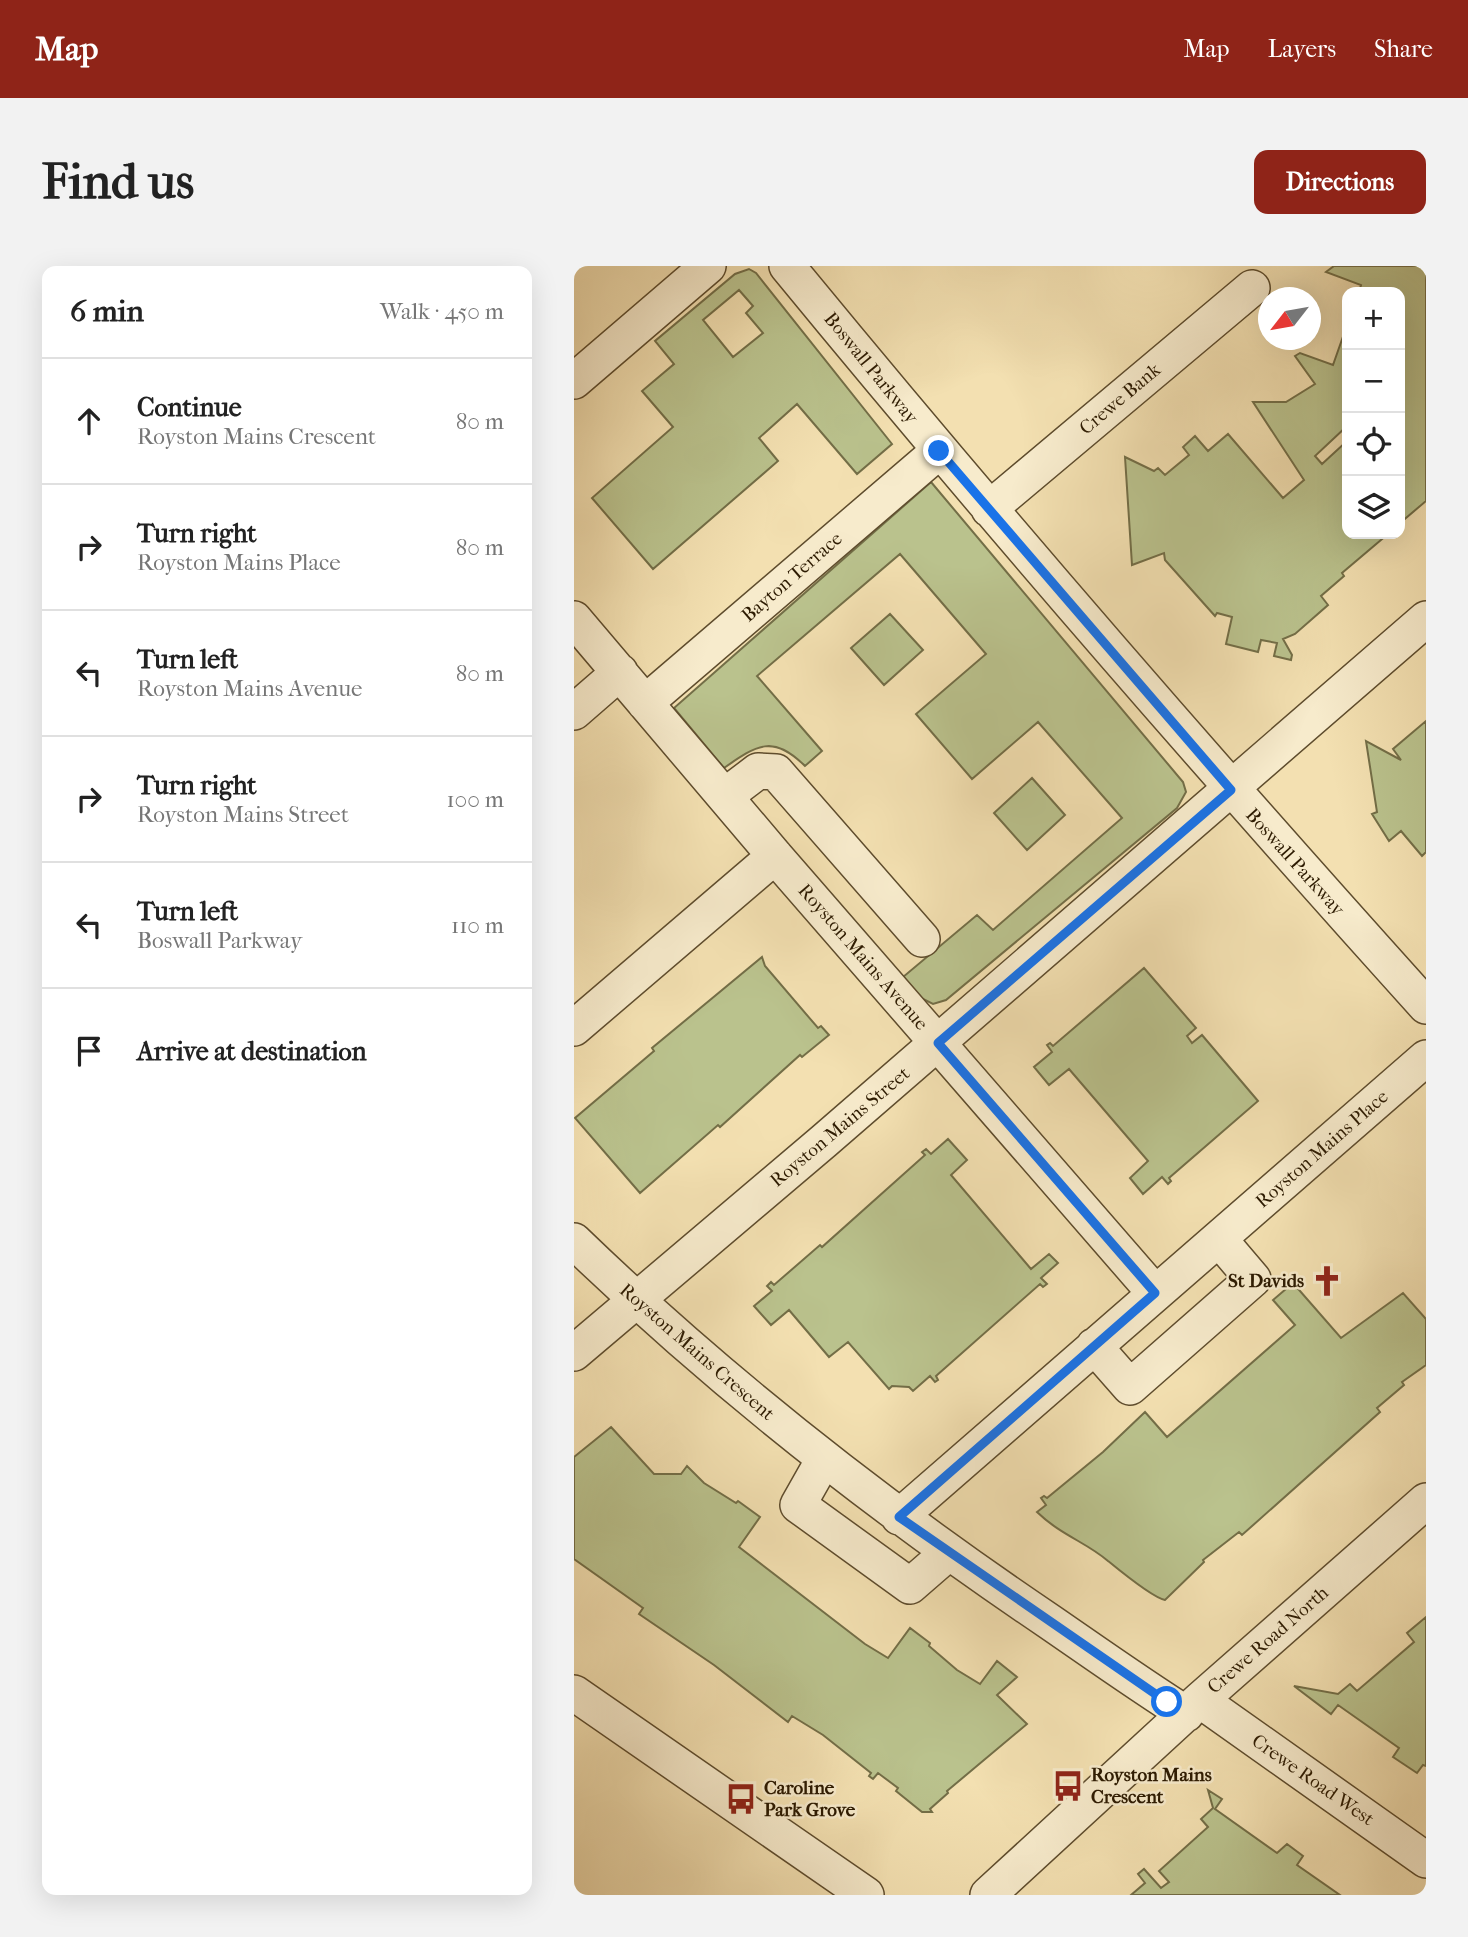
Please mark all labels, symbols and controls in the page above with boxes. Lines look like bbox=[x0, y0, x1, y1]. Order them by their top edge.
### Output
text: Map bbox=[35, 30, 98, 69]
text: Map bbox=[1184, 35, 1230, 63]
text: Layers bbox=[1268, 35, 1336, 63]
text: Share bbox=[1374, 35, 1433, 63]
button: Directions bbox=[1254, 150, 1426, 214]
text: Find us bbox=[42, 153, 194, 211]
north arrow bbox=[1258, 287, 1321, 350]
map controls bbox=[1342, 287, 1405, 539]
button: + bbox=[1342, 287, 1405, 350]
text: 6 min bbox=[70, 294, 144, 329]
text: Walk · 450 m bbox=[380, 298, 504, 325]
street label: Boswall Parkway bbox=[819, 308, 923, 429]
button: − bbox=[1342, 350, 1405, 413]
street label: Crewe Bank bbox=[1075, 359, 1165, 439]
text: Continue bbox=[137, 392, 242, 423]
icon: ahead bbox=[70, 402, 108, 440]
text: 80 m bbox=[456, 408, 504, 435]
button: locate bbox=[1342, 413, 1405, 476]
text: Royston Mains Crescent bbox=[137, 423, 376, 450]
route end bbox=[923, 435, 954, 466]
button: layers bbox=[1342, 476, 1405, 539]
text: Turn right bbox=[137, 518, 257, 549]
street label: Bayton Terrace bbox=[737, 527, 847, 627]
icon: right bbox=[70, 528, 108, 566]
text: 80 m bbox=[456, 534, 504, 561]
text: Royston Mains Place bbox=[137, 549, 341, 576]
text: Turn left bbox=[137, 644, 238, 675]
icon: left bbox=[70, 654, 108, 692]
text: 80 m bbox=[456, 660, 504, 687]
text: Royston Mains Avenue bbox=[137, 675, 363, 702]
text: Turn right bbox=[137, 770, 257, 801]
icon: right bbox=[70, 780, 108, 818]
text: 100 m bbox=[446, 786, 504, 813]
text: Royston Mains Street bbox=[137, 801, 349, 828]
street label: Boswall Parkway bbox=[1241, 804, 1349, 921]
street label: Royston Mains Avenue bbox=[794, 879, 932, 1035]
text: Turn left bbox=[137, 896, 238, 927]
icon: left bbox=[70, 906, 108, 944]
text: 110 m bbox=[451, 912, 504, 939]
text: Boswall Parkway bbox=[137, 927, 302, 954]
icon: arrive bbox=[70, 1032, 108, 1070]
text: Arrive at destination bbox=[137, 1036, 367, 1067]
street label: Royston Mains Street bbox=[766, 1062, 914, 1192]
street label: Royston Mains Place bbox=[1251, 1086, 1393, 1212]
church icon: St Davids bbox=[1310, 1264, 1344, 1298]
place label: St Davids bbox=[1228, 1270, 1304, 1292]
street label: Royston Mains Crescent bbox=[615, 1279, 779, 1425]
street label: Crewe Road North bbox=[1203, 1581, 1333, 1698]
route start bbox=[1151, 1686, 1182, 1717]
street label: Crewe Road West bbox=[1248, 1730, 1379, 1830]
place label: Royston Mains Crescent bbox=[1091, 1764, 1212, 1808]
bus stop icon: Royston Mains Crescent bbox=[1051, 1769, 1085, 1803]
place label: Caroline Park Grove bbox=[764, 1777, 856, 1821]
bus stop icon: Caroline Park Grove bbox=[724, 1782, 758, 1816]

